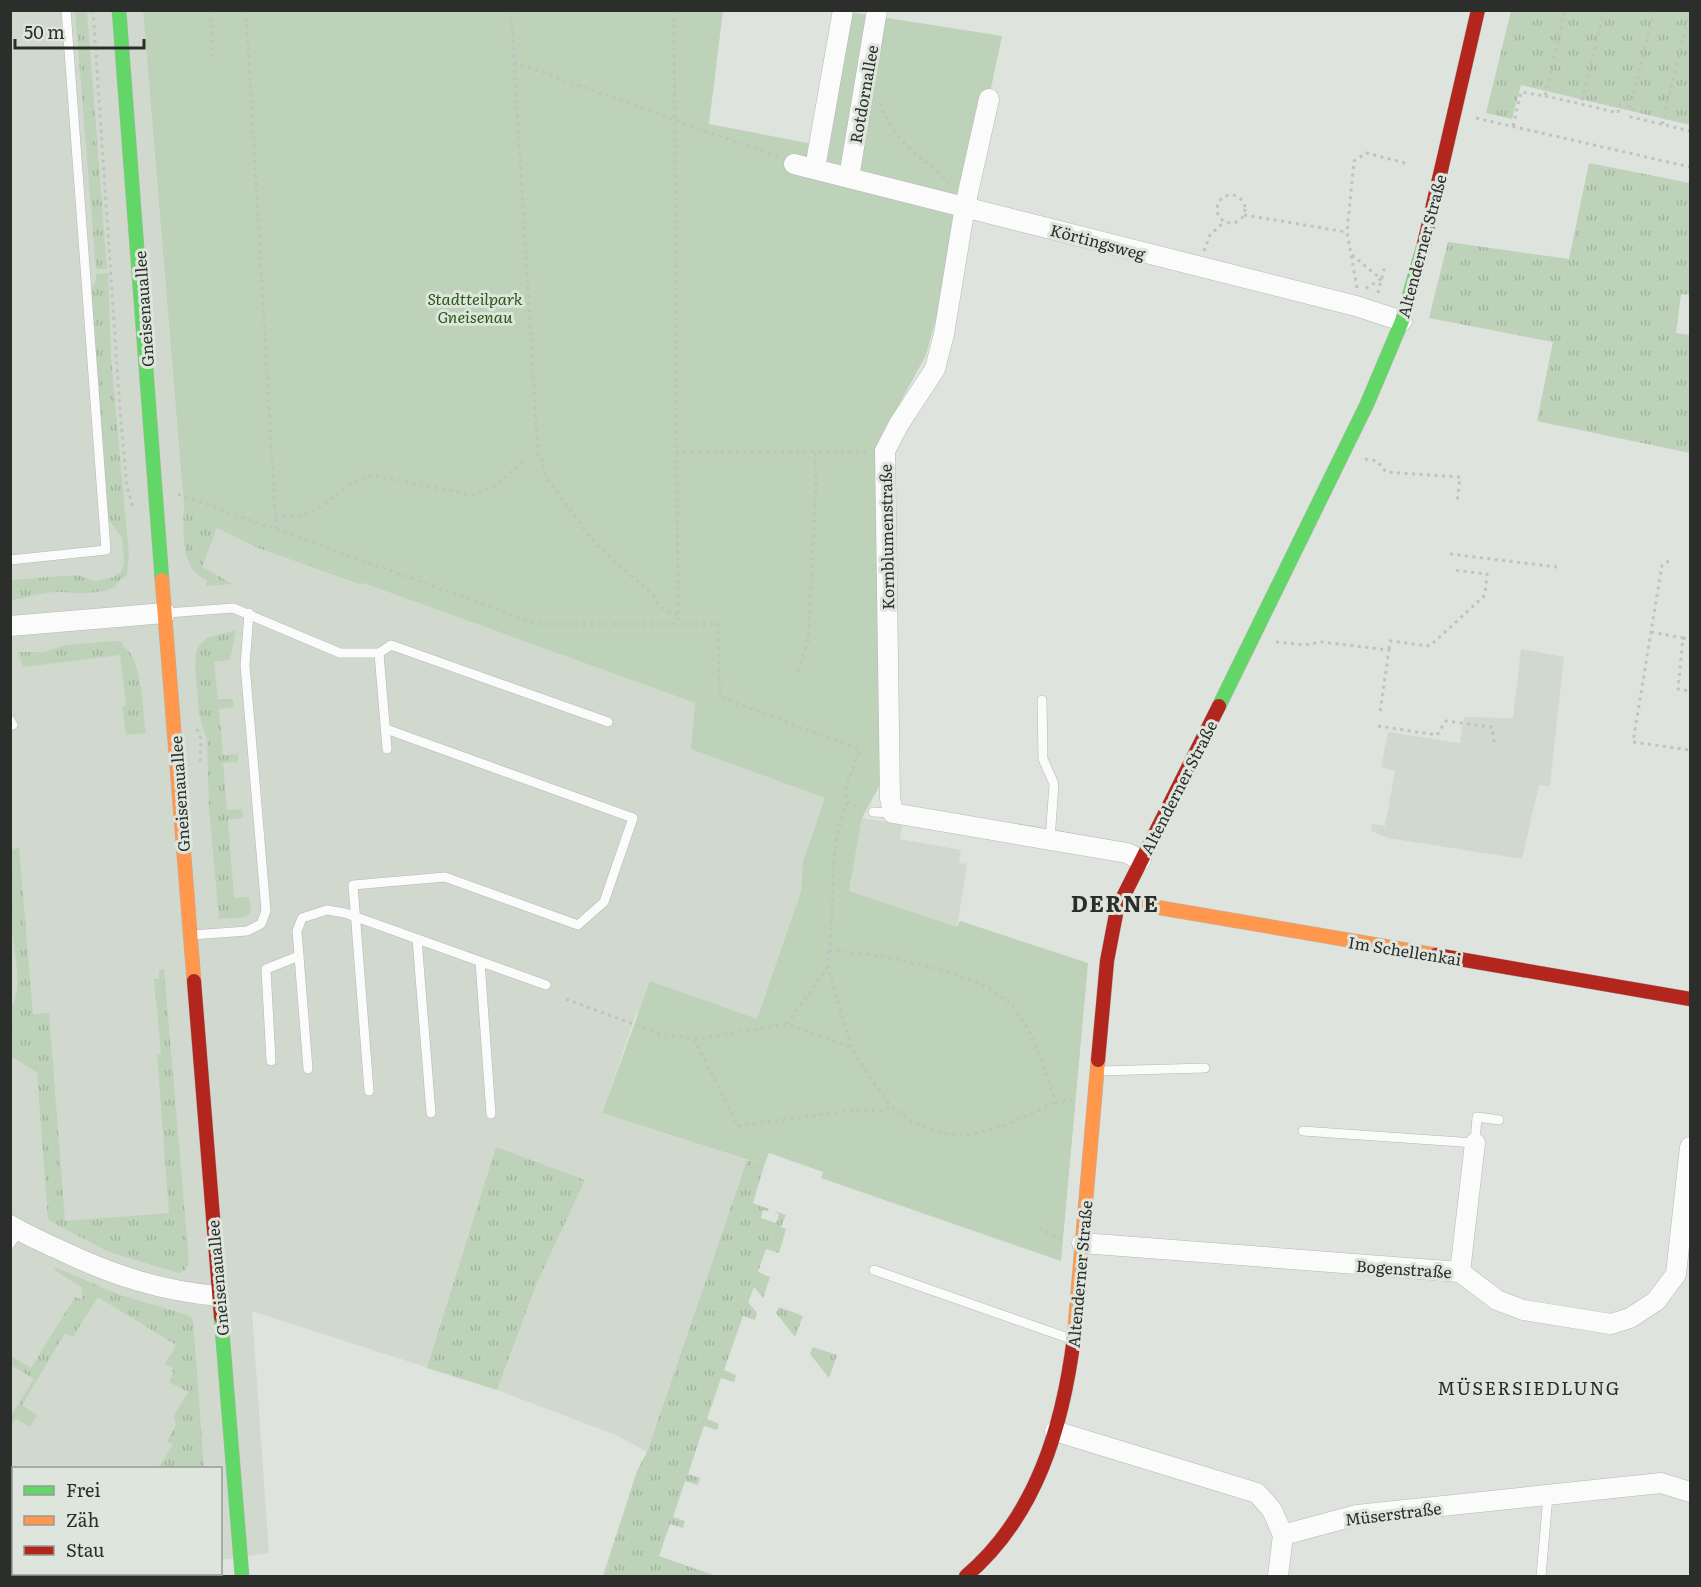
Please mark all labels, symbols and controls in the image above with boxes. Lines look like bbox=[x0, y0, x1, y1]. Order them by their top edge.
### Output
scale bar bbox=[15, 12, 144, 50]
text: 50 m bbox=[24, 18, 65, 45]
street label: Rotdornallee bbox=[843, 43, 883, 145]
street label: Altenderner Straße bbox=[1390, 172, 1452, 320]
street label: Körtingsweg bbox=[1048, 217, 1148, 265]
street label: Gneisenauallee bbox=[127, 250, 159, 368]
park label: Stadtteilpark Gneisenau bbox=[427, 286, 523, 328]
street label: Kornblumenstraße bbox=[873, 464, 899, 610]
street label: Altenderner Straße bbox=[1134, 716, 1222, 858]
street label: Gneisenauallee bbox=[163, 735, 195, 853]
district label: DERNE bbox=[1071, 886, 1159, 919]
street label: Im Schellenkai bbox=[1347, 929, 1463, 971]
street label: Altenderner Straße bbox=[1061, 1199, 1097, 1349]
street label: Gneisenauallee bbox=[200, 1219, 234, 1337]
street label: Bogenstraße bbox=[1355, 1253, 1453, 1283]
district label: MÜSERSIEDLUNG bbox=[1437, 1374, 1621, 1401]
legend bbox=[12, 1467, 222, 1575]
text: Frei bbox=[66, 1476, 100, 1503]
street label: Müserstraße bbox=[1343, 1495, 1443, 1531]
text: Zäh bbox=[66, 1506, 100, 1533]
text: Stau bbox=[66, 1536, 104, 1563]

